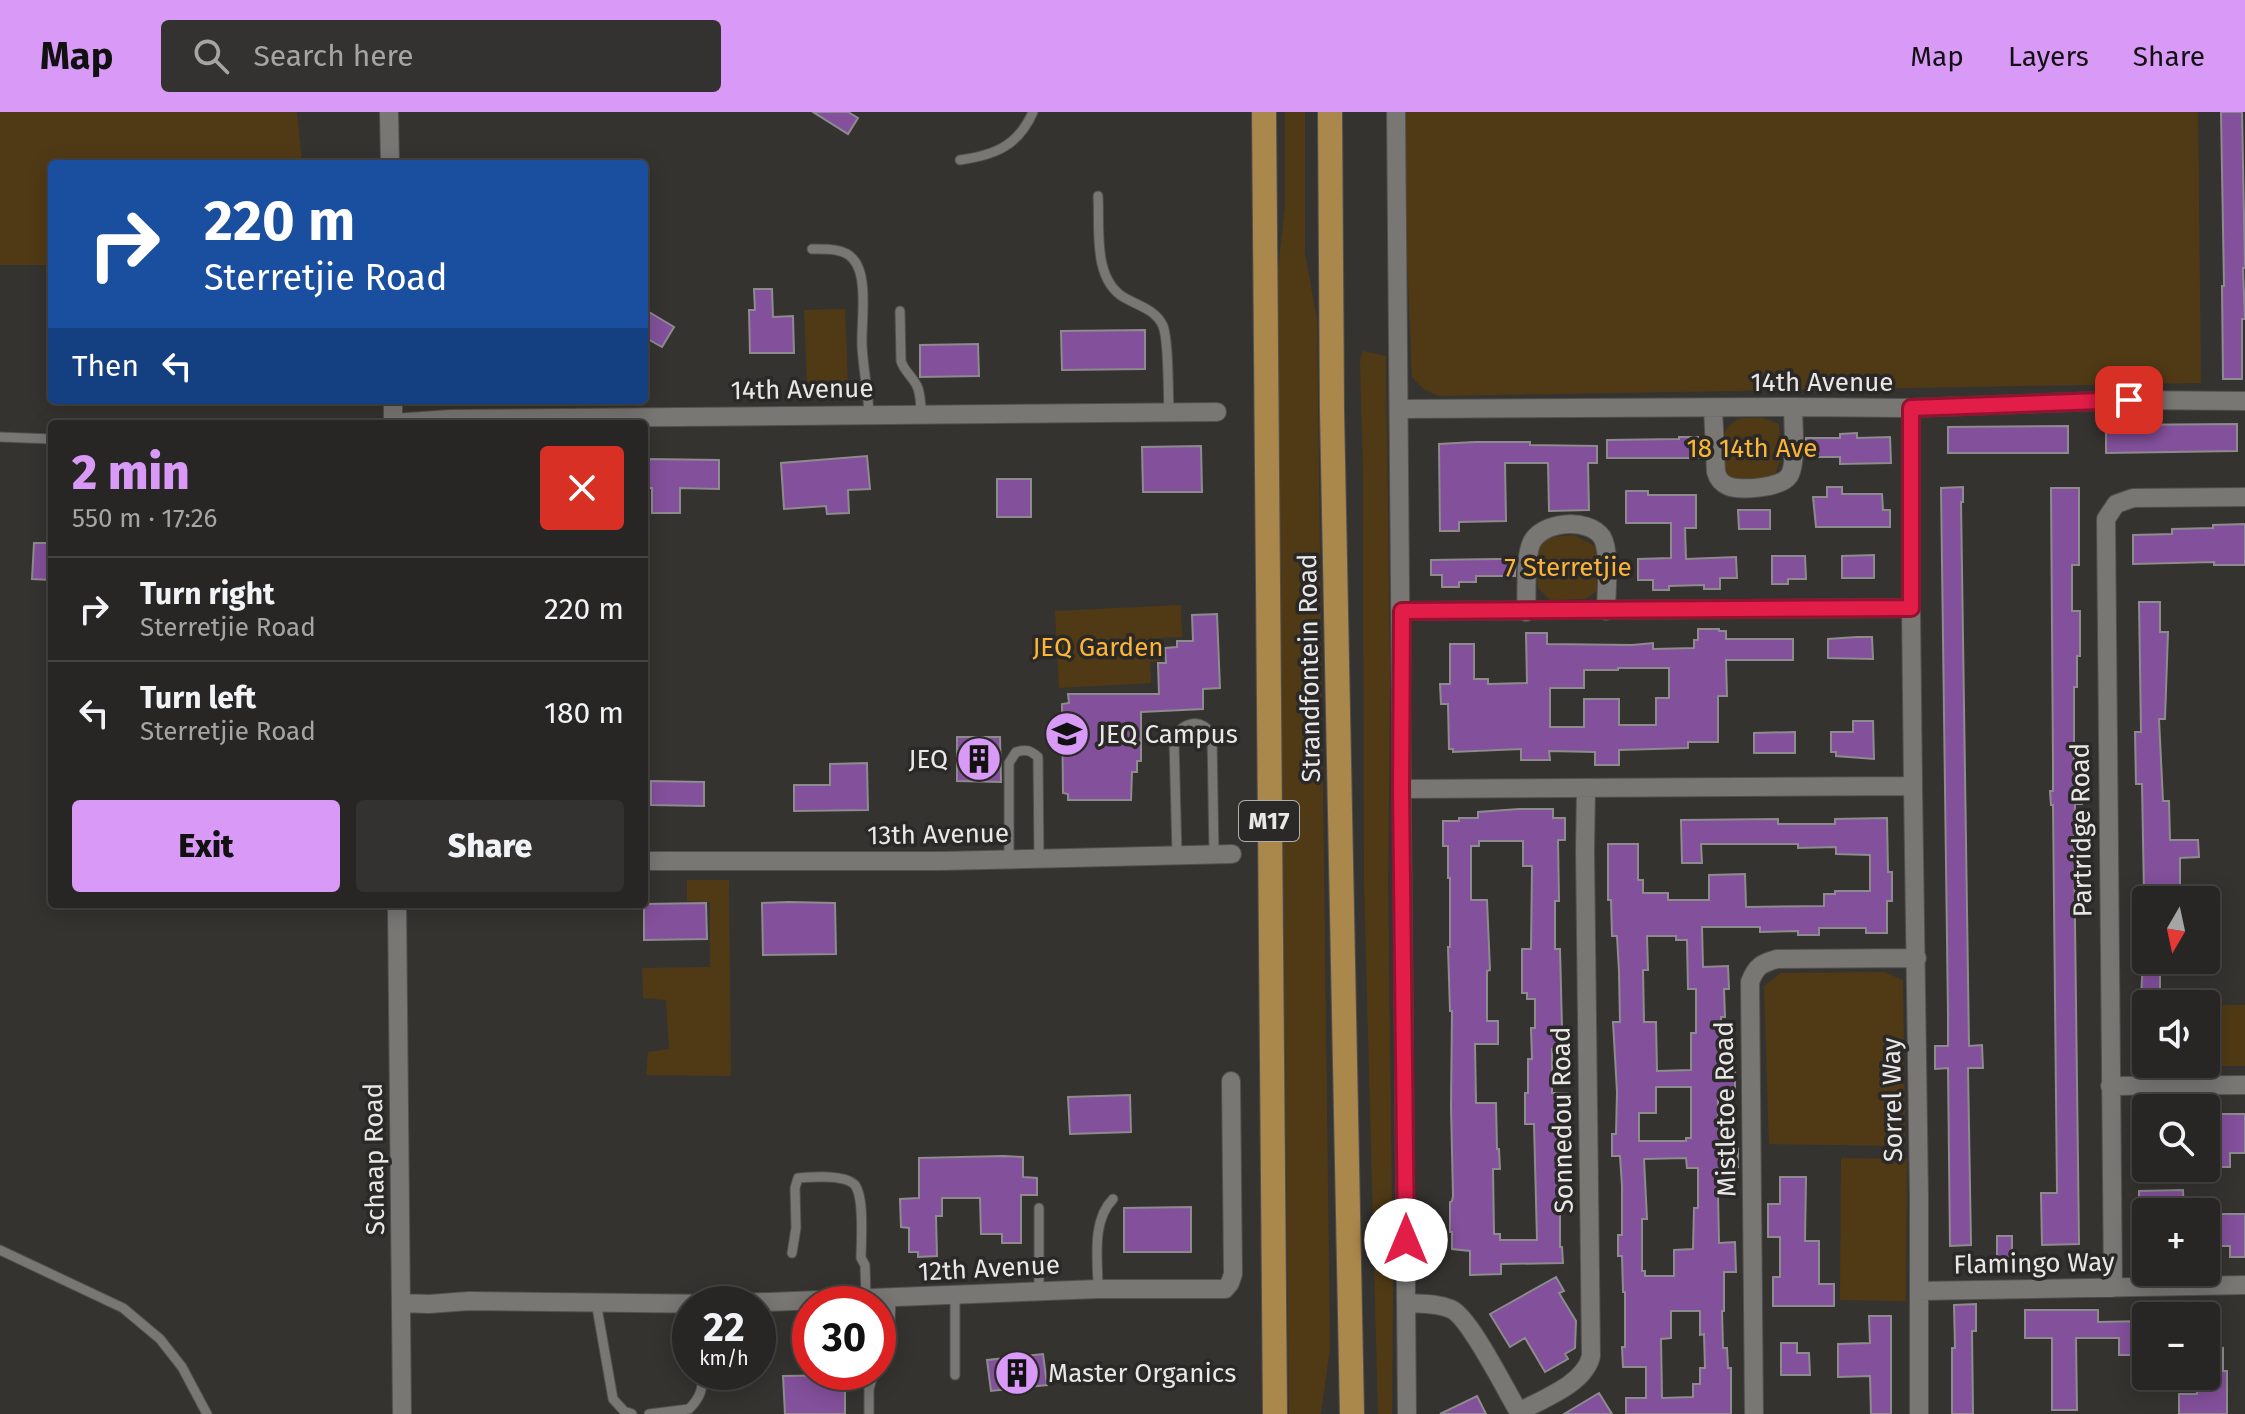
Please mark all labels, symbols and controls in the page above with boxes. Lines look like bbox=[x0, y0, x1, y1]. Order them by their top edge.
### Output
search box bbox=[161, 20, 721, 92]
text: Map bbox=[40, 33, 113, 79]
icon: search bbox=[189, 34, 233, 78]
text: Search here bbox=[253, 38, 414, 74]
text: Map bbox=[1910, 40, 1964, 73]
text: Layers bbox=[2008, 40, 2089, 73]
text: Share bbox=[2133, 40, 2205, 73]
text: 220 m bbox=[204, 188, 355, 255]
icon: right bbox=[72, 192, 176, 296]
text: Sterretjie Road bbox=[204, 256, 447, 300]
icon: left bbox=[155, 344, 199, 388]
text: Then bbox=[72, 348, 139, 384]
pin bbox=[2095, 366, 2163, 434]
street label: 14th Avenue bbox=[1751, 367, 1893, 398]
street label: 14th Avenue bbox=[730, 373, 874, 406]
icon: arrive bbox=[2107, 378, 2151, 422]
park label: 18 14th Ave bbox=[1687, 433, 1817, 464]
text: 2 min bbox=[72, 444, 190, 502]
button: close bbox=[540, 446, 624, 530]
text: 550 m · 17:26 bbox=[72, 503, 217, 534]
park label: 7 Sterretjie bbox=[1504, 552, 1632, 583]
street label: Strandfontein Road bbox=[1292, 553, 1327, 783]
text: Turn right bbox=[140, 576, 275, 612]
icon: right bbox=[72, 587, 116, 631]
text: 220 m bbox=[544, 591, 624, 627]
text: Sterretjie Road bbox=[140, 612, 316, 643]
park label: JEQ Garden bbox=[1032, 632, 1164, 663]
text: Turn left bbox=[140, 680, 256, 716]
icon: left bbox=[72, 691, 116, 735]
text: 180 m bbox=[544, 695, 624, 731]
school or university icon: JEQ Campus bbox=[1043, 710, 1091, 758]
text: Sterretjie Road bbox=[140, 716, 316, 747]
place label: JEQ Campus bbox=[1098, 719, 1238, 750]
building icon: JEQ bbox=[955, 735, 1003, 783]
street label: Partridge Road bbox=[2064, 743, 2099, 917]
place label: JEQ bbox=[909, 744, 948, 775]
button: Exit bbox=[72, 800, 340, 892]
button: Share bbox=[356, 800, 624, 892]
road number: M17 bbox=[1239, 801, 1299, 841]
street label: 13th Avenue bbox=[867, 818, 1009, 851]
north arrow bbox=[2132, 886, 2220, 974]
map controls bbox=[2132, 886, 2220, 1390]
button: sound bbox=[2132, 990, 2220, 1078]
street label: Mistletoe Road bbox=[1708, 1021, 1743, 1197]
street label: Sonnedou Road bbox=[1545, 1026, 1580, 1214]
street label: Sorrel Way bbox=[1876, 1037, 1909, 1163]
street label: Schaap Road bbox=[358, 1083, 391, 1235]
button: search bbox=[2132, 1094, 2220, 1182]
position arrow bbox=[1364, 1198, 1448, 1282]
button: + bbox=[2132, 1198, 2220, 1286]
street label: Flamingo Way bbox=[1953, 1247, 2115, 1280]
street label: 12th Avenue bbox=[917, 1249, 1061, 1288]
speed limit sign: 30 bbox=[792, 1286, 896, 1390]
button: − bbox=[2132, 1302, 2220, 1390]
text: 22 bbox=[703, 1304, 745, 1352]
text: km/h bbox=[699, 1346, 749, 1370]
building icon: Master Organics bbox=[993, 1349, 1041, 1397]
place label: Master Organics bbox=[1048, 1358, 1236, 1389]

